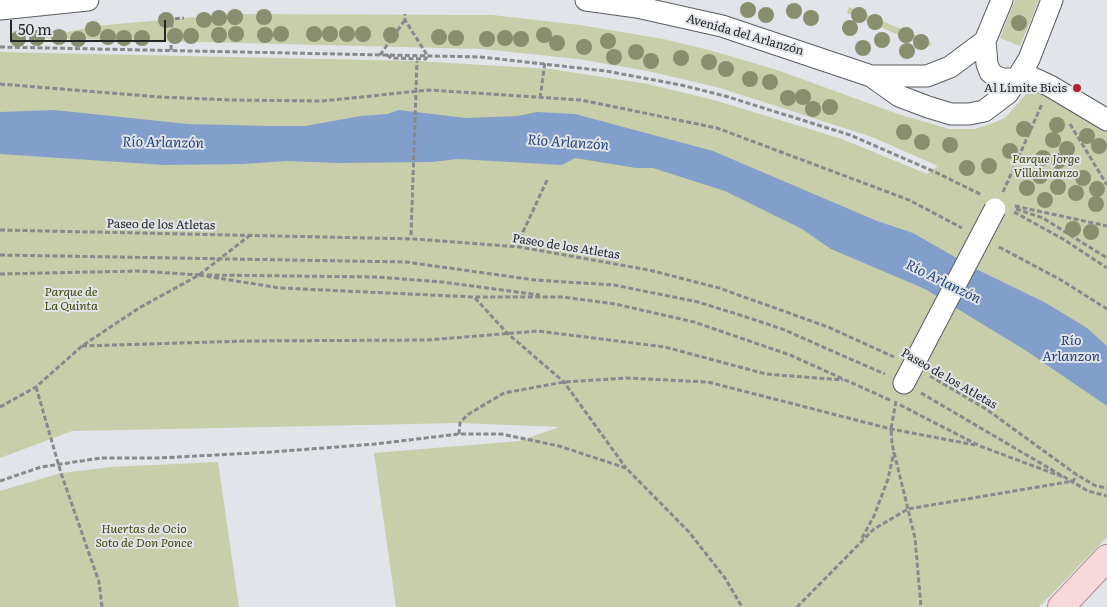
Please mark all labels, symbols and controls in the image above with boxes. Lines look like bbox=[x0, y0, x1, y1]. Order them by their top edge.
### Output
scale bar bbox=[12, 10, 169, 42]
street label: Avenida del Arlanzón bbox=[685, 11, 805, 59]
text: 50 m bbox=[18, 17, 52, 40]
place label: Al Límite Bicis bbox=[984, 81, 1067, 95]
marker: Al Límite Bicis bbox=[1071, 82, 1083, 94]
water label: Río Arlanzón bbox=[527, 132, 609, 154]
water label: Río Arlanzón bbox=[122, 134, 204, 152]
park label: Parque Jorge Villalmanzo bbox=[1012, 152, 1080, 180]
street label: Paseo de los Atletas bbox=[107, 217, 215, 233]
street label: Paseo de los Atletas bbox=[511, 231, 621, 263]
water label: Río Arlanzón bbox=[903, 257, 983, 307]
park label: Parque de La Quinta bbox=[44, 285, 98, 313]
water label: Río Arlanzon bbox=[1042, 333, 1100, 366]
street label: Paseo de los Atletas bbox=[898, 346, 1000, 412]
park label: Huertas de Ocio Soto de Don Ponce bbox=[96, 522, 192, 550]

